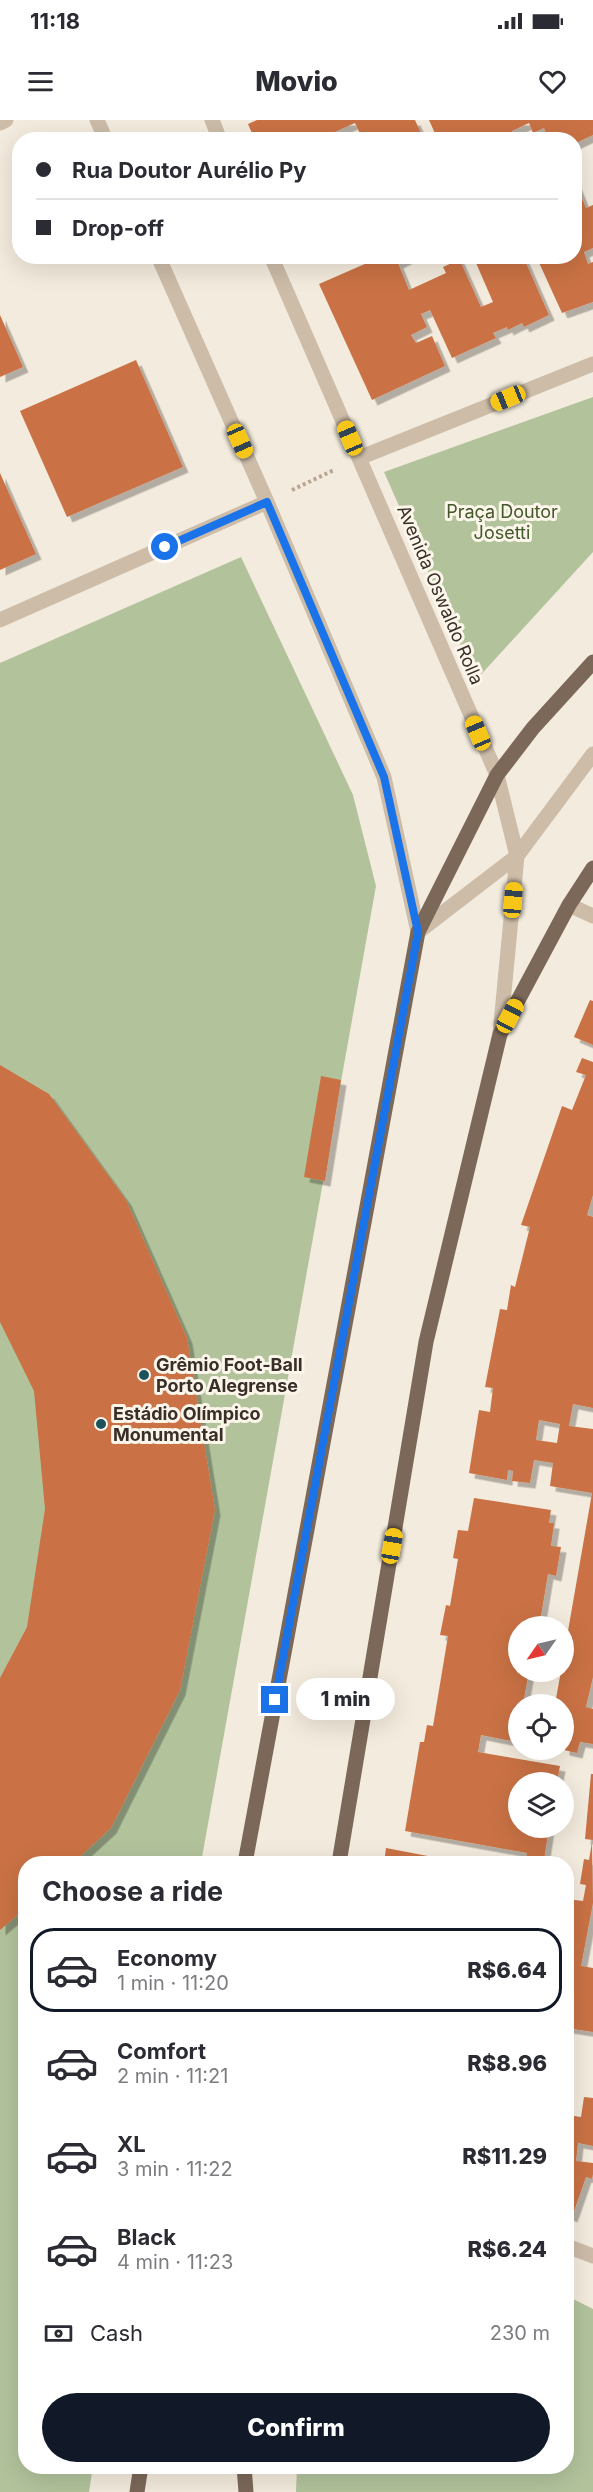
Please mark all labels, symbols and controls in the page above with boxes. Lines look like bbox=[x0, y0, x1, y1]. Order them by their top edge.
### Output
text: 11:18 bbox=[30, 8, 80, 34]
icon: menu bbox=[24, 65, 57, 98]
text: Movio bbox=[255, 65, 338, 98]
icon: heart bbox=[536, 65, 569, 98]
text: Rua Doutor Aurélio Py bbox=[72, 157, 306, 183]
text: Drop-off bbox=[72, 215, 164, 241]
car bbox=[488, 383, 528, 413]
car bbox=[335, 418, 365, 458]
car bbox=[224, 421, 256, 461]
park label: Praça Doutor Josetti bbox=[446, 501, 558, 543]
street label: Avenida Oswaldo Rolla bbox=[393, 502, 488, 688]
route start bbox=[151, 533, 178, 560]
car bbox=[463, 713, 493, 753]
car bbox=[502, 881, 524, 919]
car bbox=[494, 996, 526, 1036]
place label: Grêmio Foot-Ball Porto Alegrense bbox=[156, 1354, 303, 1396]
marker: Grêmio Foot-Ball Porto Alegrense bbox=[137, 1368, 151, 1382]
place label: Estádio Olímpico Monumental bbox=[113, 1403, 261, 1445]
marker: Estádio Olímpico Monumental bbox=[94, 1417, 108, 1431]
car bbox=[380, 1527, 404, 1565]
north arrow bbox=[508, 1616, 574, 1682]
map controls bbox=[508, 1616, 574, 1838]
callout: 1 min bbox=[296, 1679, 395, 1721]
route end bbox=[261, 1686, 288, 1713]
text: 1 min bbox=[320, 1687, 371, 1711]
button: locate bbox=[508, 1694, 574, 1760]
button: layers bbox=[508, 1772, 574, 1838]
text: Choose a ride bbox=[42, 1875, 223, 1908]
icon: car bbox=[45, 1943, 99, 1997]
text: Economy bbox=[117, 1945, 217, 1971]
text: R$6.64 bbox=[467, 1957, 547, 1983]
text: 1 min · 11:20 bbox=[117, 1971, 229, 1995]
icon: car bbox=[45, 2036, 99, 2090]
text: Comfort bbox=[117, 2038, 206, 2064]
text: R$8.96 bbox=[467, 2050, 547, 2076]
text: 2 min · 11:21 bbox=[117, 2064, 228, 2088]
icon: car bbox=[45, 2129, 99, 2183]
text: XL bbox=[117, 2131, 146, 2157]
text: R$11.29 bbox=[462, 2143, 547, 2169]
text: 3 min · 11:22 bbox=[117, 2157, 233, 2181]
icon: car bbox=[45, 2222, 99, 2276]
text: Black bbox=[117, 2224, 176, 2250]
text: R$6.24 bbox=[467, 2236, 547, 2262]
text: 4 min · 11:23 bbox=[117, 2250, 233, 2274]
icon: cash bbox=[42, 2317, 75, 2350]
text: Cash bbox=[90, 2320, 143, 2346]
text: 230 m bbox=[490, 2321, 550, 2345]
button: Confirm bbox=[42, 2393, 550, 2462]

